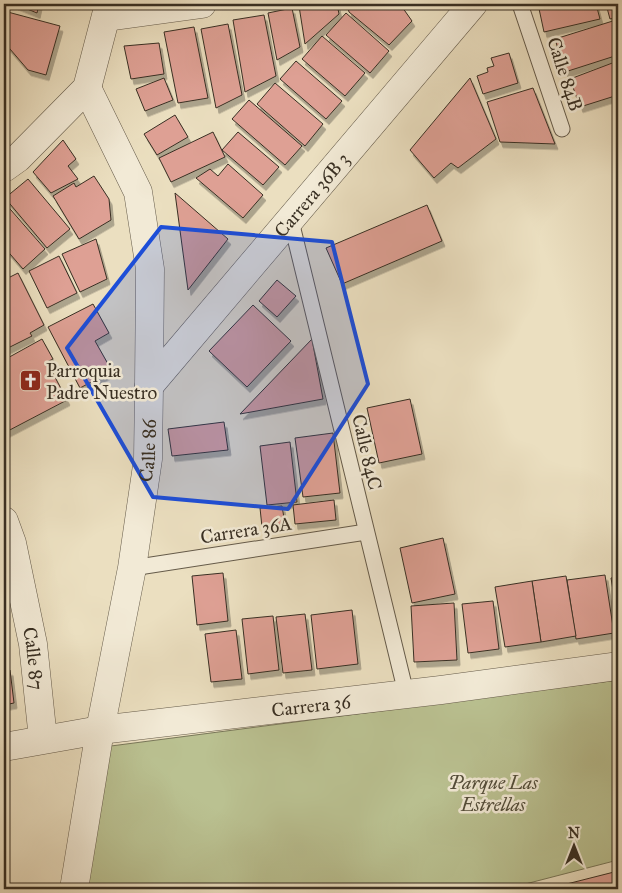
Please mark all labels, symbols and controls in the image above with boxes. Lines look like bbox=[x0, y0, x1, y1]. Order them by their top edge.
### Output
street label: Calle 84B bbox=[542, 34, 588, 114]
street label: Carrera 36B 3 bbox=[269, 148, 354, 242]
place label: Parroquia Padre Nuestro bbox=[46, 359, 158, 404]
church icon: Parroquia Padre Nuestro bbox=[18, 369, 42, 393]
street label: Calle 84C bbox=[347, 412, 387, 492]
street label: Calle 86 bbox=[133, 417, 160, 483]
street label: Carrera 36A bbox=[199, 511, 294, 549]
street label: Calle 87 bbox=[18, 625, 49, 691]
street label: Carrera 36 bbox=[270, 689, 353, 721]
park label: Parque Las Estrellas bbox=[448, 771, 538, 816]
north arrow bbox=[550, 820, 600, 870]
text: N bbox=[568, 825, 580, 842]

